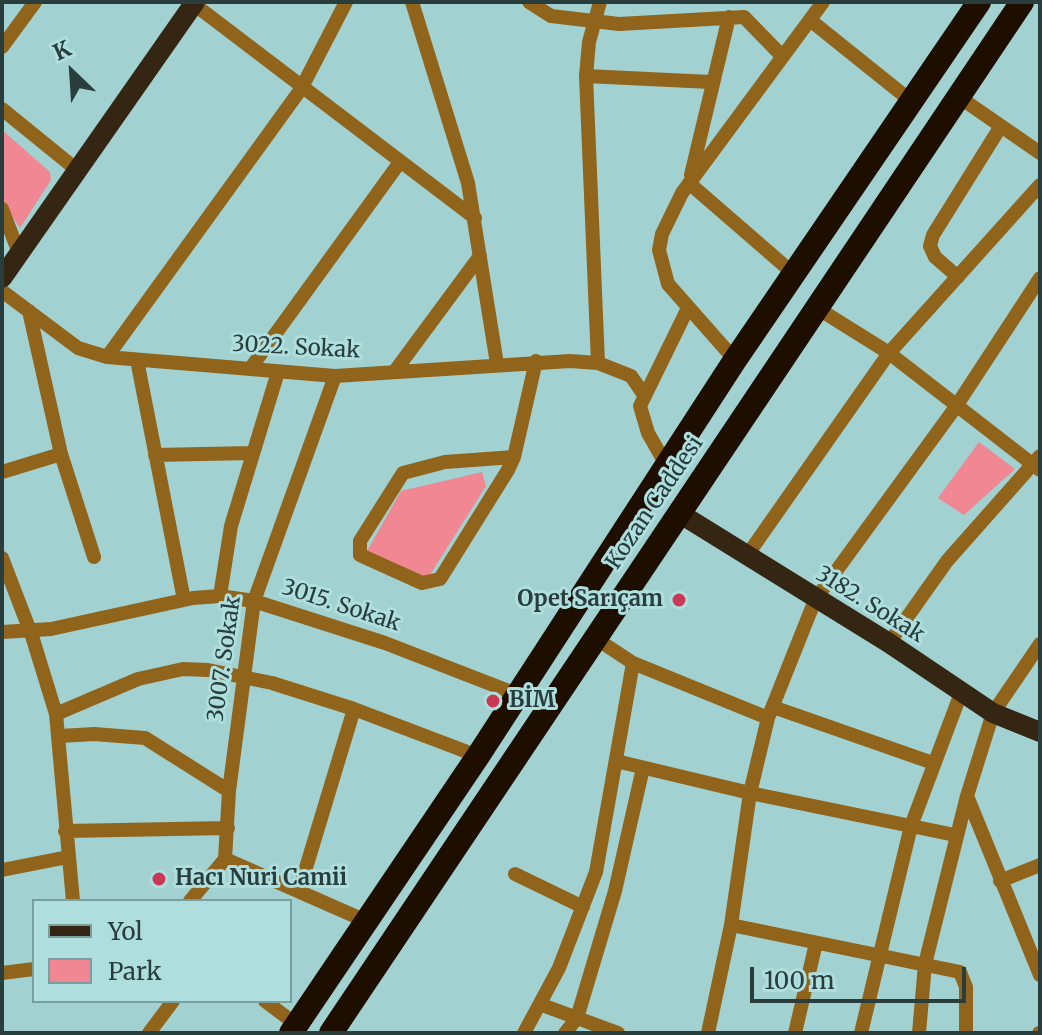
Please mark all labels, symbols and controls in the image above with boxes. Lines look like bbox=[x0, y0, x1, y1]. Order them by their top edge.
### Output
north arrow bbox=[32, 32, 112, 112]
text: K bbox=[48, 34, 75, 66]
street label: 3022. Sokak bbox=[231, 331, 361, 365]
street label: Kozan Caddesi bbox=[601, 432, 709, 574]
street label: 3182. Sokak bbox=[811, 561, 929, 649]
street label: 3015. Sokak bbox=[278, 574, 404, 638]
place label: Opet Sarıçam bbox=[517, 587, 663, 613]
marker: Opet Sarıçam bbox=[670, 591, 688, 609]
street label: 3007. Sokak bbox=[203, 594, 247, 724]
place label: BİM bbox=[509, 688, 555, 714]
marker: BİM bbox=[484, 692, 502, 710]
place label: Hacı Nuri Camii bbox=[175, 866, 347, 892]
marker: Hacı Nuri Camii bbox=[150, 870, 168, 888]
legend bbox=[32, 899, 292, 1003]
text: Yol bbox=[108, 916, 143, 947]
scale bar bbox=[754, 951, 970, 1001]
text: Park bbox=[108, 956, 161, 987]
text: 100 m bbox=[764, 965, 834, 996]

